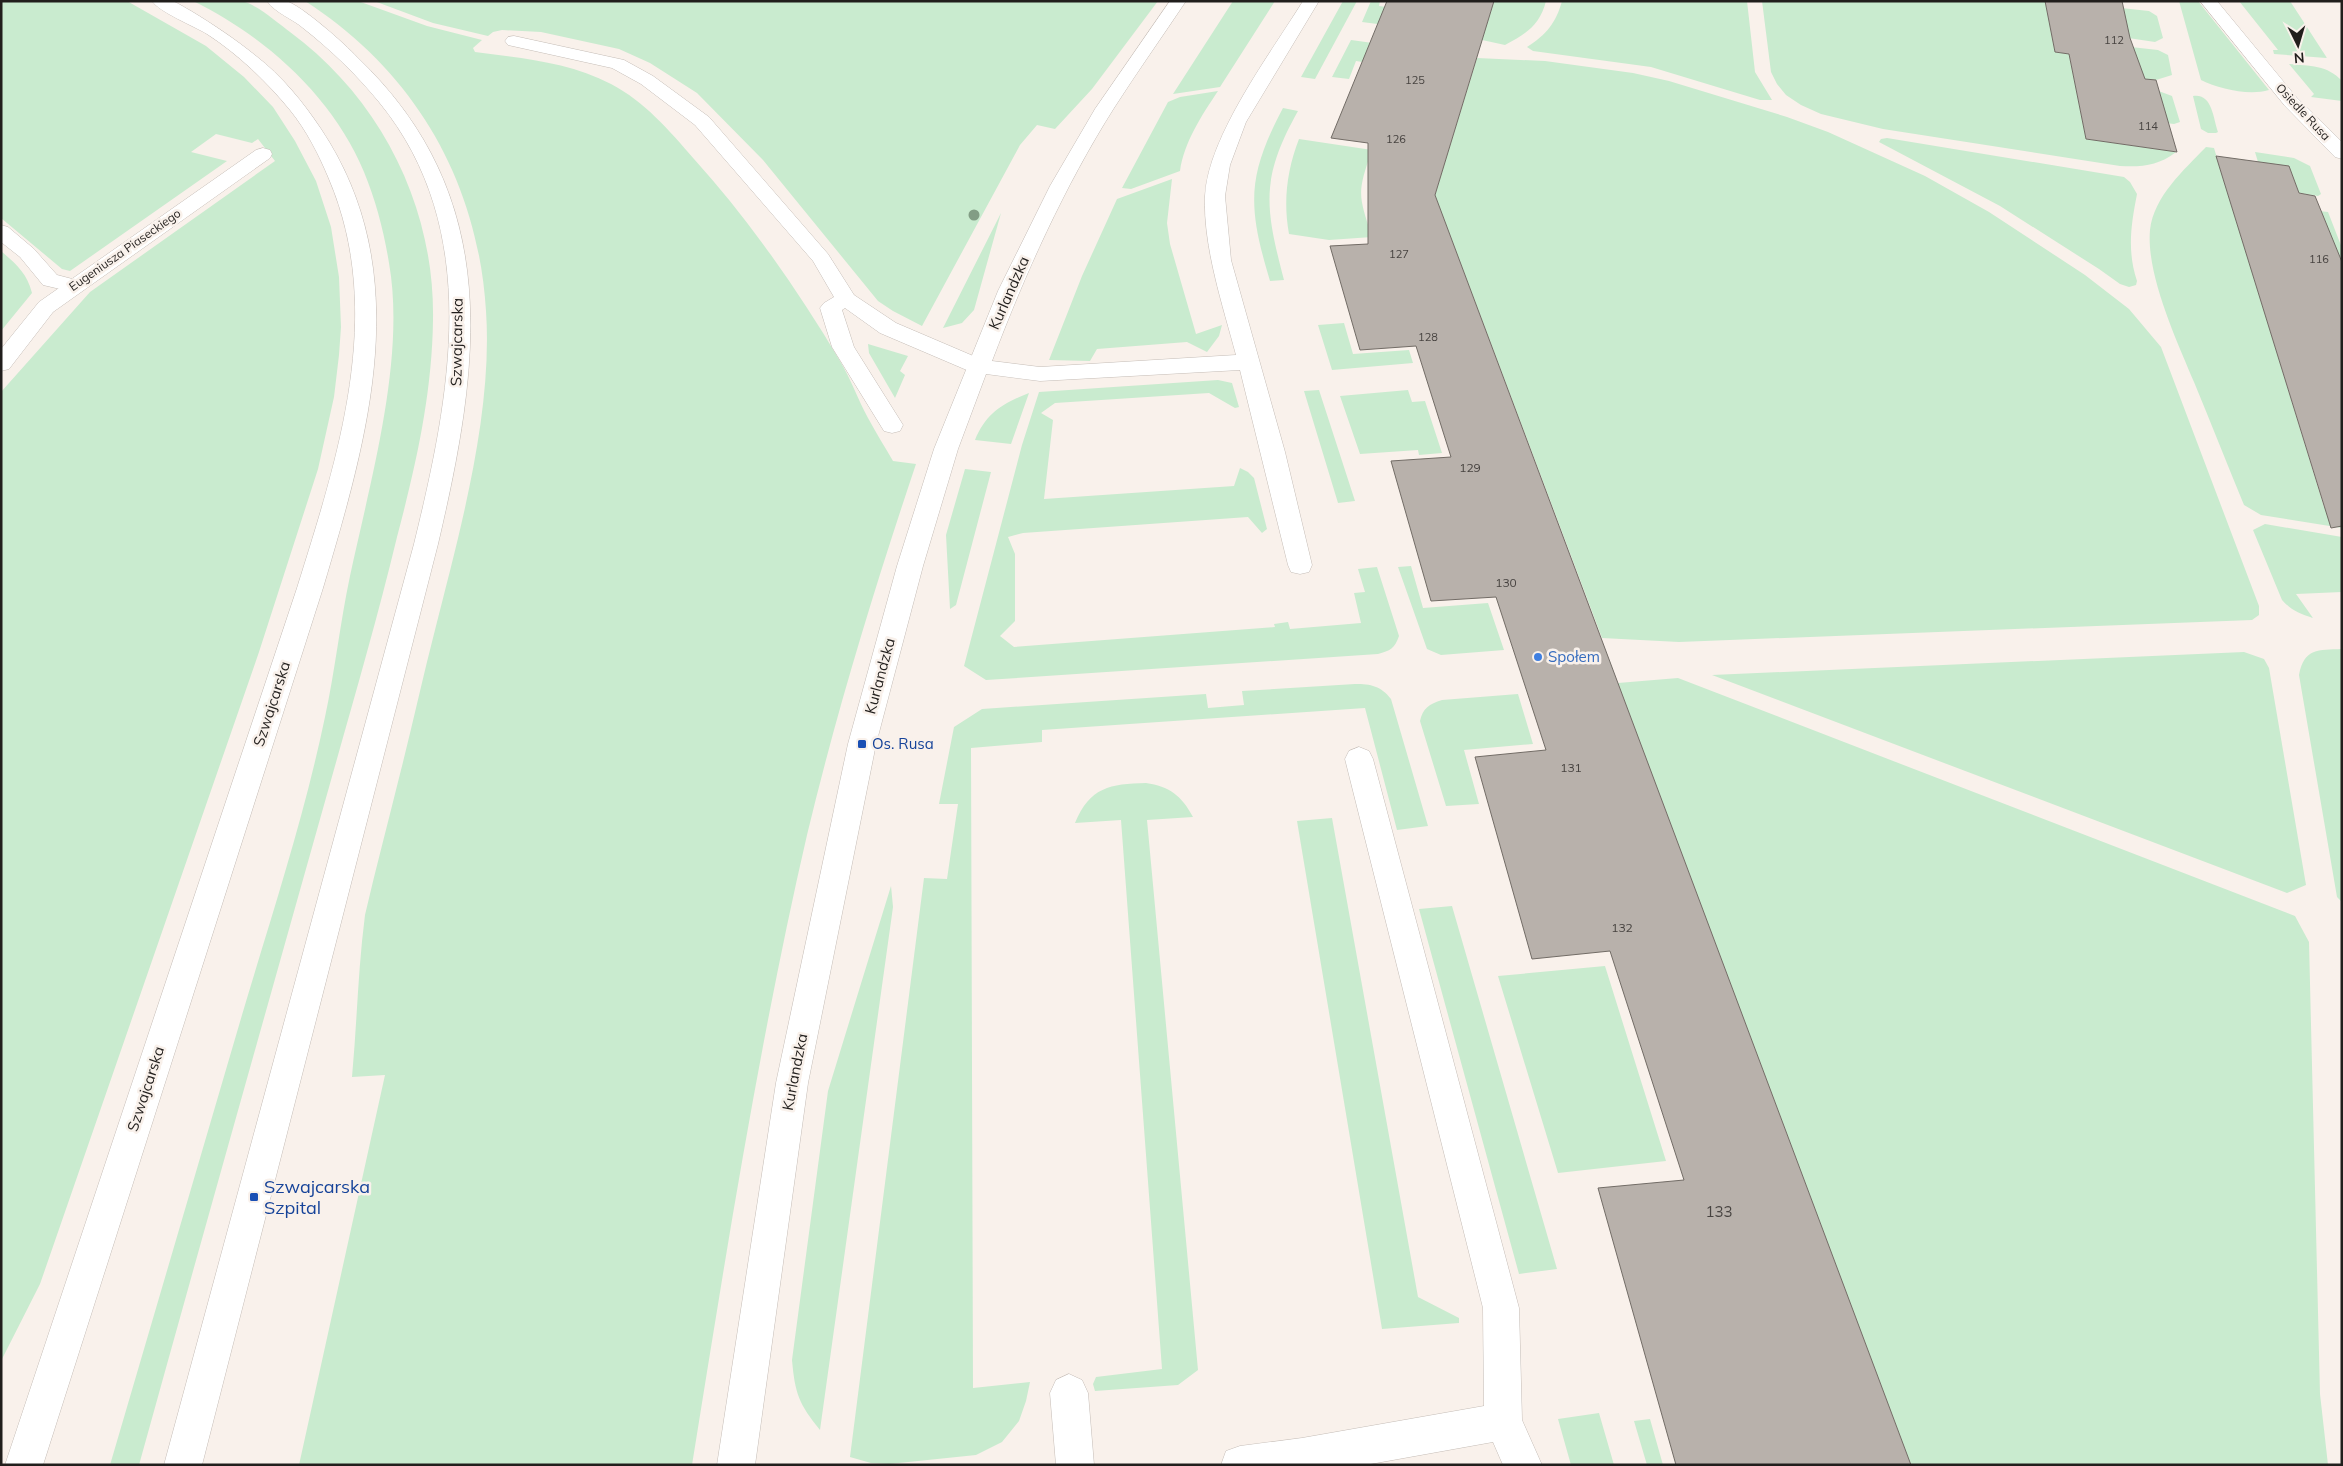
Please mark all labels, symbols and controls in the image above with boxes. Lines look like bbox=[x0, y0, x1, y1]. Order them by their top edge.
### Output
north arrow bbox=[2273, 20, 2323, 70]
house number: 112 bbox=[2104, 33, 2124, 47]
text: N bbox=[2293, 49, 2305, 67]
house number: 125 bbox=[1405, 73, 1425, 87]
street label: Osiedle Rusa bbox=[2273, 80, 2334, 143]
house number: 114 bbox=[2138, 119, 2158, 133]
house number: 126 bbox=[1386, 132, 1406, 146]
street label: Eugeniusza Piaseckiego bbox=[66, 205, 184, 294]
house number: 127 bbox=[1389, 247, 1409, 261]
house number: 116 bbox=[2309, 252, 2329, 266]
street label: Kurlandzka bbox=[984, 253, 1033, 332]
street label: Szwajcarska bbox=[446, 298, 467, 386]
house number: 128 bbox=[1418, 330, 1438, 344]
house number: 129 bbox=[1459, 460, 1481, 475]
house number: 130 bbox=[1495, 575, 1517, 590]
street label: Kurlandzka bbox=[860, 636, 899, 716]
place label: Społem bbox=[1548, 647, 1600, 666]
marker: Społem bbox=[1532, 651, 1544, 663]
street label: Szwajcarska bbox=[249, 659, 294, 749]
place label: Os. Rusa bbox=[872, 734, 934, 753]
marker: Os. Rusa bbox=[856, 738, 868, 750]
house number: 131 bbox=[1560, 760, 1582, 775]
house number: 132 bbox=[1611, 920, 1633, 935]
street label: Kurlandzka bbox=[778, 1032, 811, 1112]
street label: Szwajcarska bbox=[123, 1044, 168, 1134]
place label: Szwajcarska Szpital bbox=[264, 1175, 370, 1219]
marker: Szwajcarska Szpital bbox=[248, 1191, 260, 1203]
house number: 133 bbox=[1705, 1202, 1733, 1221]

